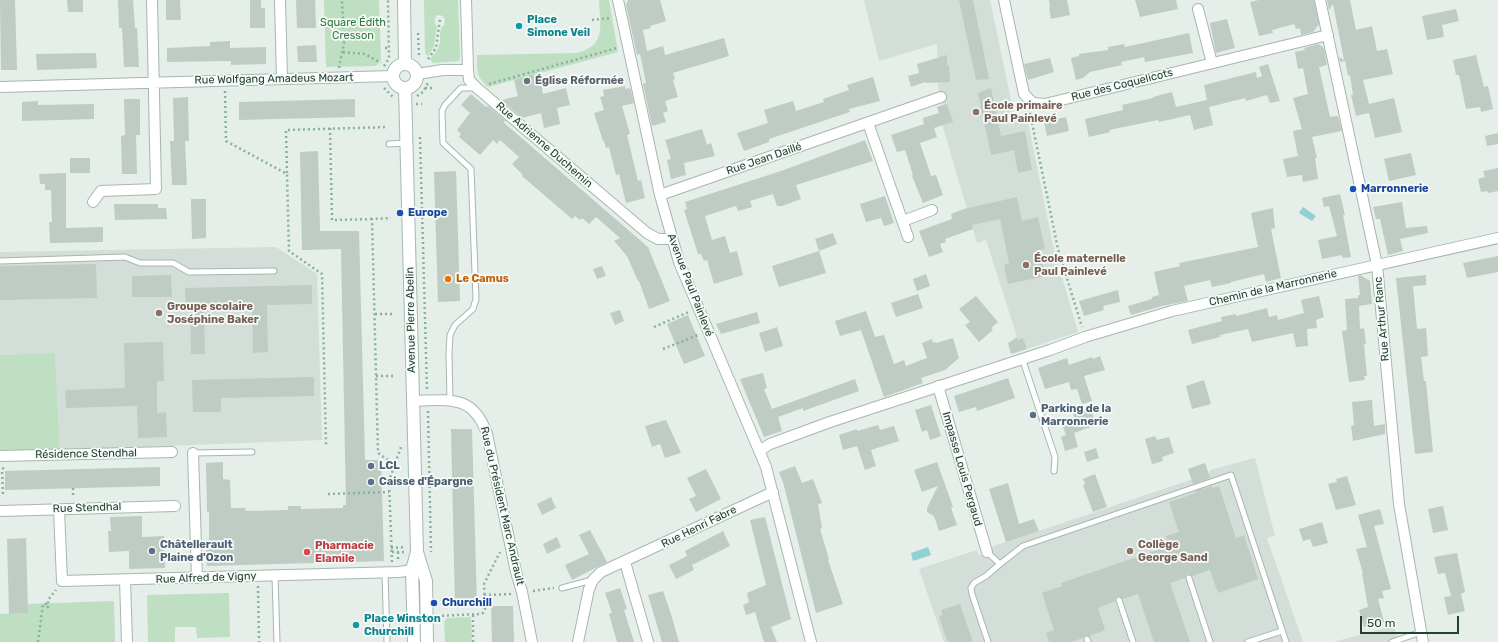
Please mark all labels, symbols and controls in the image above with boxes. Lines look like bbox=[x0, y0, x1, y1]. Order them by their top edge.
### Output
place label: Place Simone Veil bbox=[527, 13, 590, 39]
park label: Square Édith Cresson bbox=[320, 16, 386, 42]
marker: Place Simone Veil bbox=[514, 21, 524, 31]
street label: Rue des Coquelicots bbox=[1070, 66, 1174, 104]
street label: Rue Wolfgang Amadeus Mozart bbox=[194, 71, 354, 87]
place label: Église Réformée bbox=[535, 74, 624, 88]
marker: Église Réformée bbox=[522, 76, 532, 86]
street label: Rue Adrienne Duchemin bbox=[493, 99, 595, 191]
place label: École primaire Paul Painlevé bbox=[984, 99, 1063, 125]
marker: École primaire Paul Painlevé bbox=[971, 107, 981, 117]
street label: Rue Jean Daillé bbox=[724, 140, 804, 178]
place label: Marronnerie bbox=[1361, 182, 1429, 196]
marker: Marronnerie bbox=[1348, 184, 1358, 194]
place label: Europe bbox=[408, 206, 447, 220]
marker: Europe bbox=[395, 208, 405, 218]
street label: Avenue Paul Painlevé bbox=[664, 232, 716, 338]
place label: École maternelle Paul Painlevé bbox=[1034, 252, 1126, 278]
marker: École maternelle Paul Painlevé bbox=[1021, 260, 1031, 270]
street label: Avenue Pierre Abelin bbox=[403, 267, 419, 373]
street label: Chemin de la Marronnerie bbox=[1208, 267, 1338, 309]
place label: Le Camus bbox=[456, 272, 509, 286]
marker: Le Camus bbox=[443, 274, 453, 284]
street label: Rue Arthur Ranc bbox=[1372, 276, 1392, 362]
place label: Groupe scolaire Joséphine Baker bbox=[167, 300, 259, 326]
marker: Groupe scolaire Joséphine Baker bbox=[154, 308, 164, 318]
place label: Parking de la Marronnerie bbox=[1041, 402, 1111, 428]
street label: Impasse Louis Pergaud bbox=[939, 410, 985, 528]
marker: Parking de la Marronnerie bbox=[1028, 410, 1038, 420]
street label: Rue du Président Marc Andrault bbox=[477, 425, 527, 587]
street label: Résidence Stendhal bbox=[35, 447, 137, 461]
place label: LCL bbox=[379, 459, 400, 473]
marker: LCL bbox=[366, 461, 376, 471]
place label: Caisse d'Épargne bbox=[379, 475, 473, 489]
marker: Caisse d'Épargne bbox=[366, 477, 376, 487]
street label: Rue Stendhal bbox=[52, 500, 122, 516]
street label: Rue Henri Fabre bbox=[659, 503, 739, 551]
place label: Châtellerault Plaine d'Ozon bbox=[160, 538, 233, 564]
place label: Collège George Sand bbox=[1138, 538, 1208, 564]
place label: Pharmacie Elamile bbox=[315, 539, 374, 565]
marker: Châtellerault Plaine d'Ozon bbox=[147, 546, 157, 556]
marker: Collège George Sand bbox=[1125, 546, 1135, 556]
marker: Pharmacie Elamile bbox=[302, 547, 312, 557]
street label: Rue Alfred de Vigny bbox=[155, 570, 257, 586]
place label: Churchill bbox=[442, 596, 492, 610]
marker: Churchill bbox=[429, 598, 439, 608]
scale bar bbox=[1362, 608, 1461, 634]
place label: Place Winston Churchill bbox=[364, 612, 441, 638]
text: 50 m bbox=[1367, 616, 1395, 630]
marker: Place Winston Churchill bbox=[351, 620, 361, 630]

